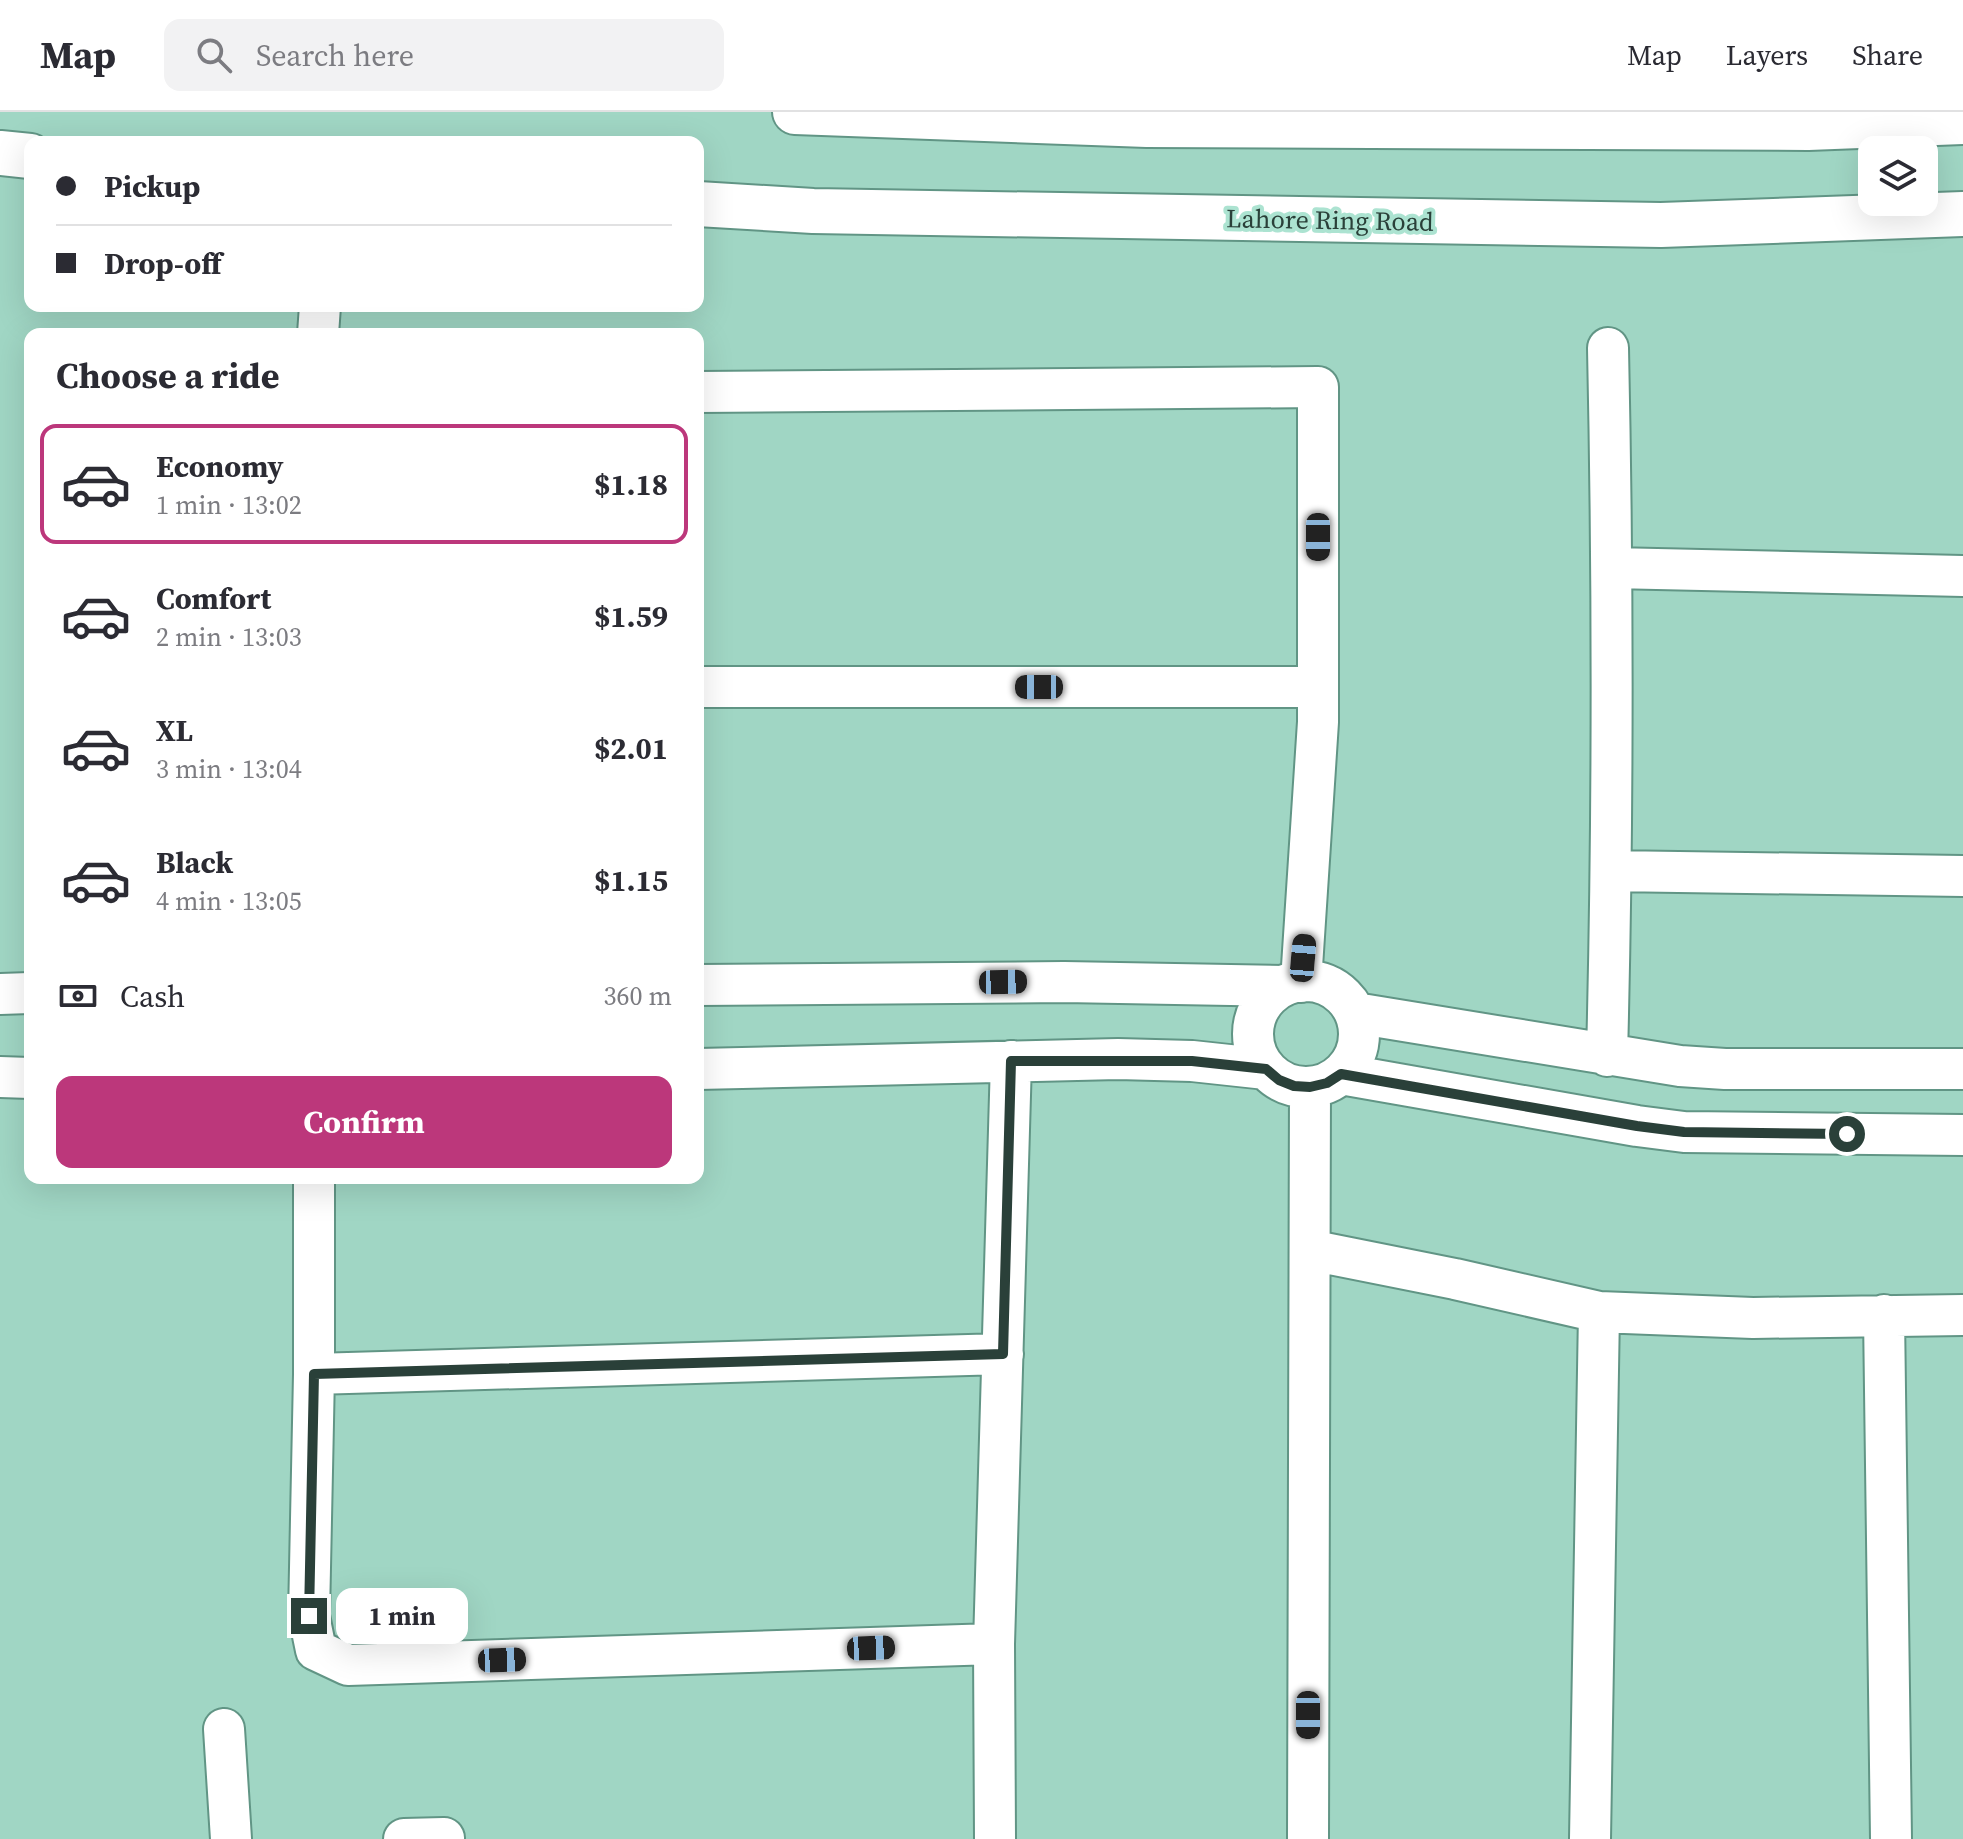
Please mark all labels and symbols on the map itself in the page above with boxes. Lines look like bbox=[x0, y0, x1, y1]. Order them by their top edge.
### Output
street label: Lahore Ring Road bbox=[1226, 200, 1434, 240]
car bbox=[1306, 513, 1330, 561]
car bbox=[1015, 675, 1063, 699]
car bbox=[1289, 933, 1317, 983]
car bbox=[979, 970, 1027, 994]
route start bbox=[1829, 1116, 1865, 1152]
callout: 1 min bbox=[337, 1588, 469, 1644]
route end bbox=[291, 1598, 327, 1634]
car bbox=[847, 1635, 895, 1661]
car bbox=[478, 1647, 526, 1673]
car bbox=[1296, 1691, 1320, 1739]

